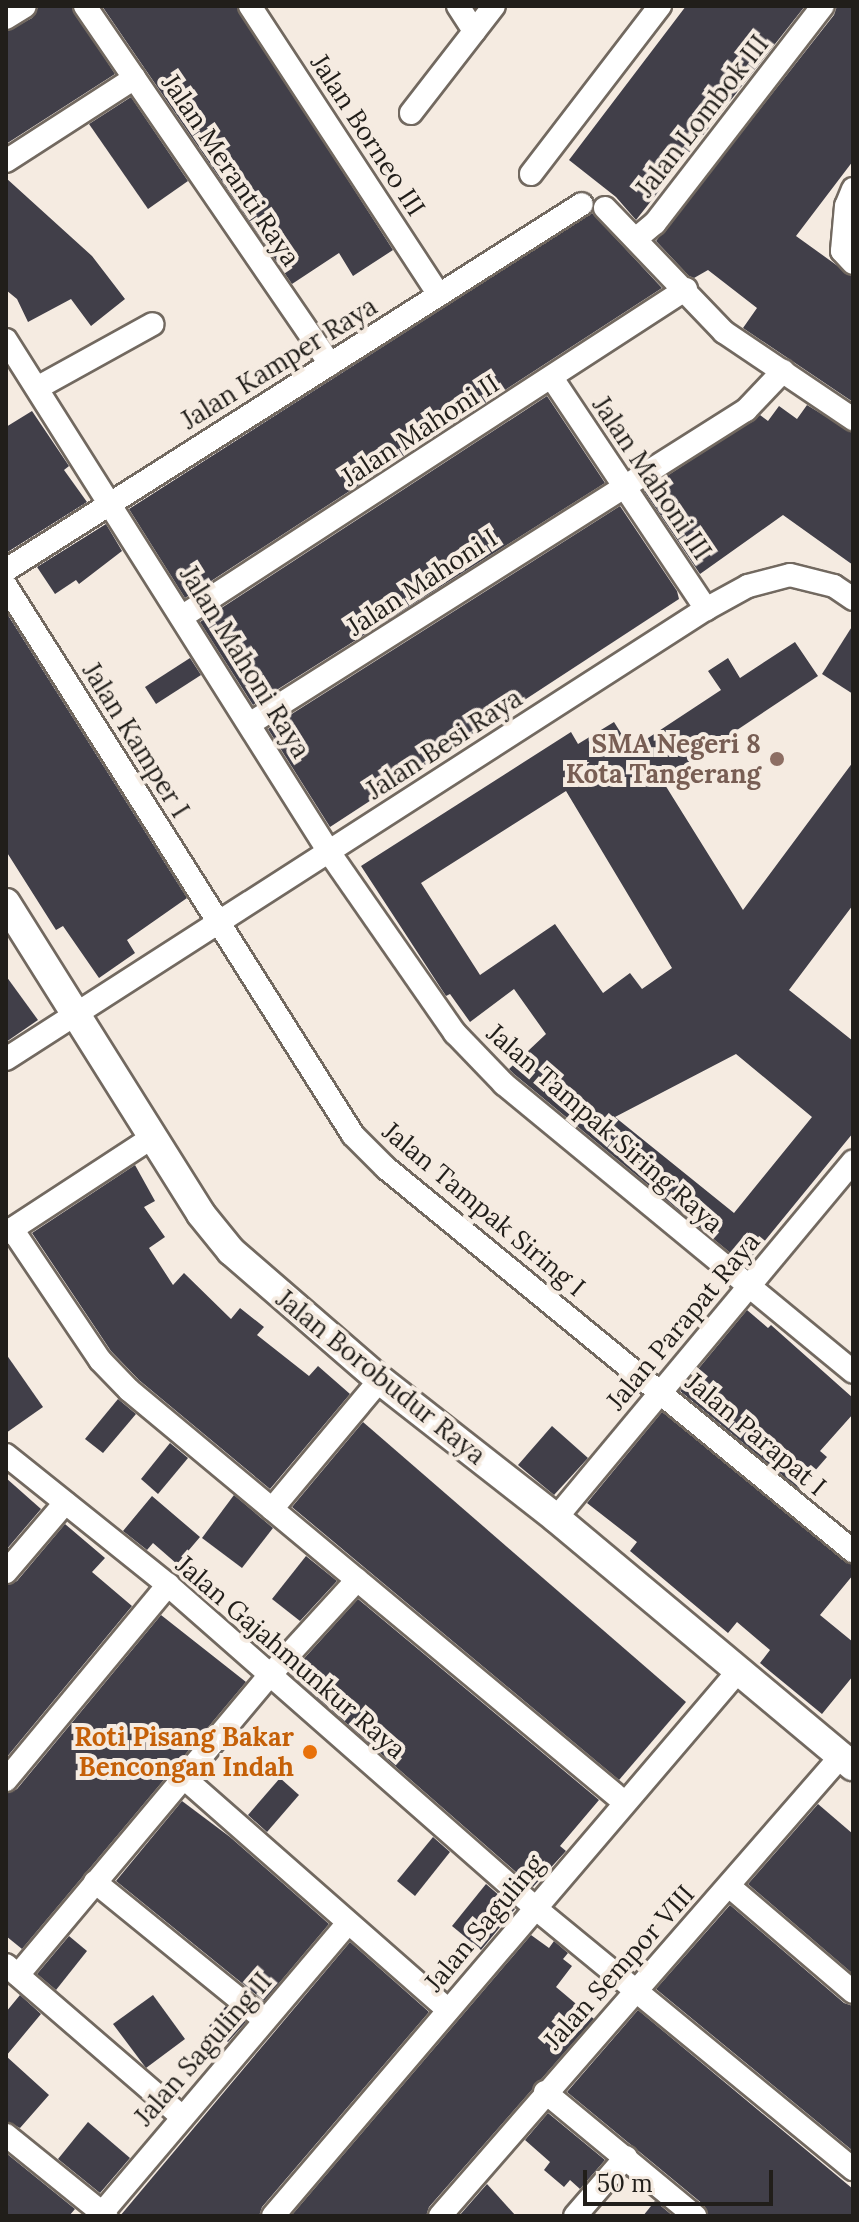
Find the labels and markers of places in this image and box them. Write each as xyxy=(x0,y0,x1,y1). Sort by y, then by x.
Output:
place label: SMA Negeri 8 Kota Tangerang xyxy=(566,728,761,790)
marker: SMA Negeri 8 Kota Tangerang xyxy=(768,750,786,768)
place label: Roti Pisang Bakar Bencongan Indah xyxy=(74,1721,294,1782)
marker: Roti Pisang Bakar Bencongan Indah xyxy=(301,1743,319,1761)

